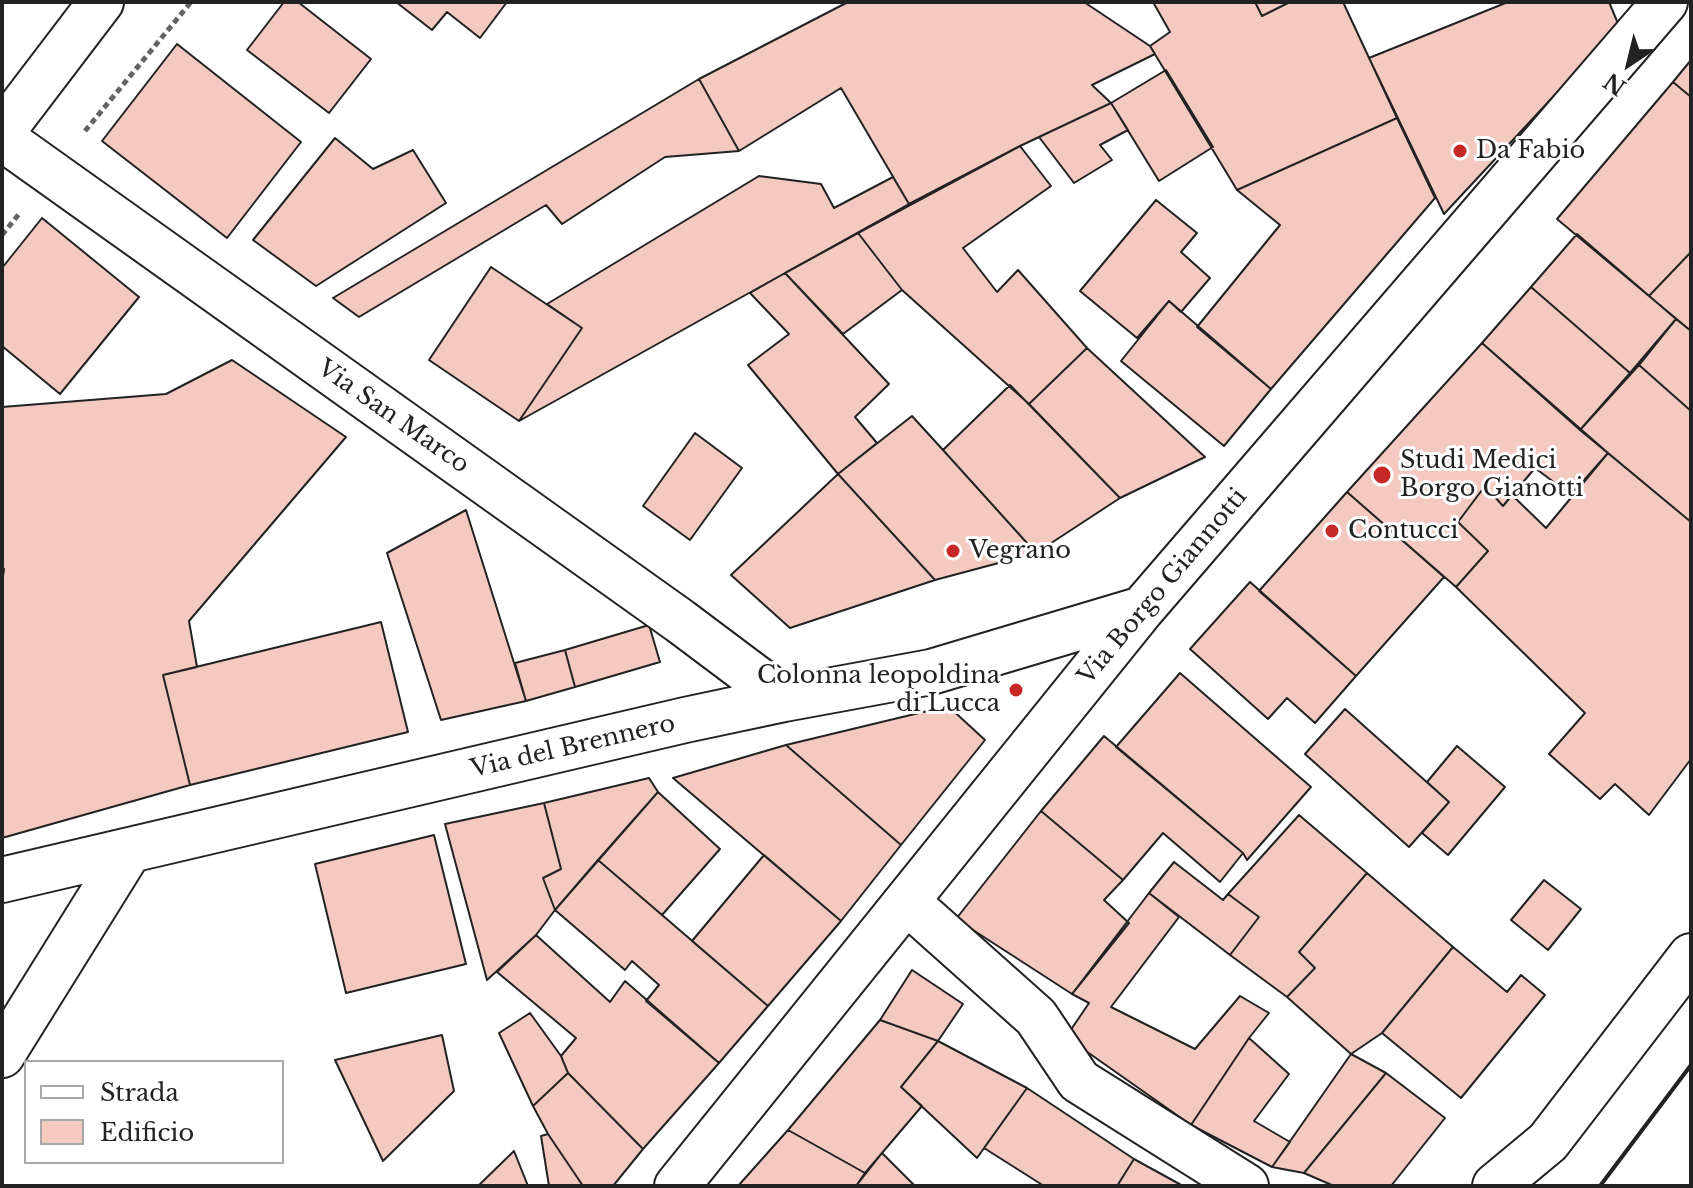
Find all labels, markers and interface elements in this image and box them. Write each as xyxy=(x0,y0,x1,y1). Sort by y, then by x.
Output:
north arrow xyxy=(1589,24,1669,104)
text: N xyxy=(1599,67,1631,101)
place label: Da Fabio xyxy=(1476,137,1585,165)
marker: Da Fabio xyxy=(1451,142,1469,160)
street label: Via San Marco xyxy=(312,354,474,480)
place label: Studi Medici Borgo Gianotti xyxy=(1400,447,1583,503)
marker: Studi Medici Borgo Gianotti xyxy=(1371,464,1393,486)
street label: Via Borgo Giannotti xyxy=(1073,483,1253,691)
place label: Contucci xyxy=(1348,517,1459,545)
marker: Contucci xyxy=(1323,522,1341,540)
place label: Vegrano xyxy=(969,537,1071,565)
marker: Vegrano xyxy=(944,542,962,560)
place label: Colonna leopoldina di Lucca xyxy=(757,662,1000,718)
marker: Colonna leopoldina di Lucca xyxy=(1007,681,1025,699)
street label: Via del Brennero xyxy=(468,710,678,784)
legend xyxy=(24,1060,284,1164)
text: Strada xyxy=(100,1078,179,1107)
text: Edificio xyxy=(100,1118,194,1147)

